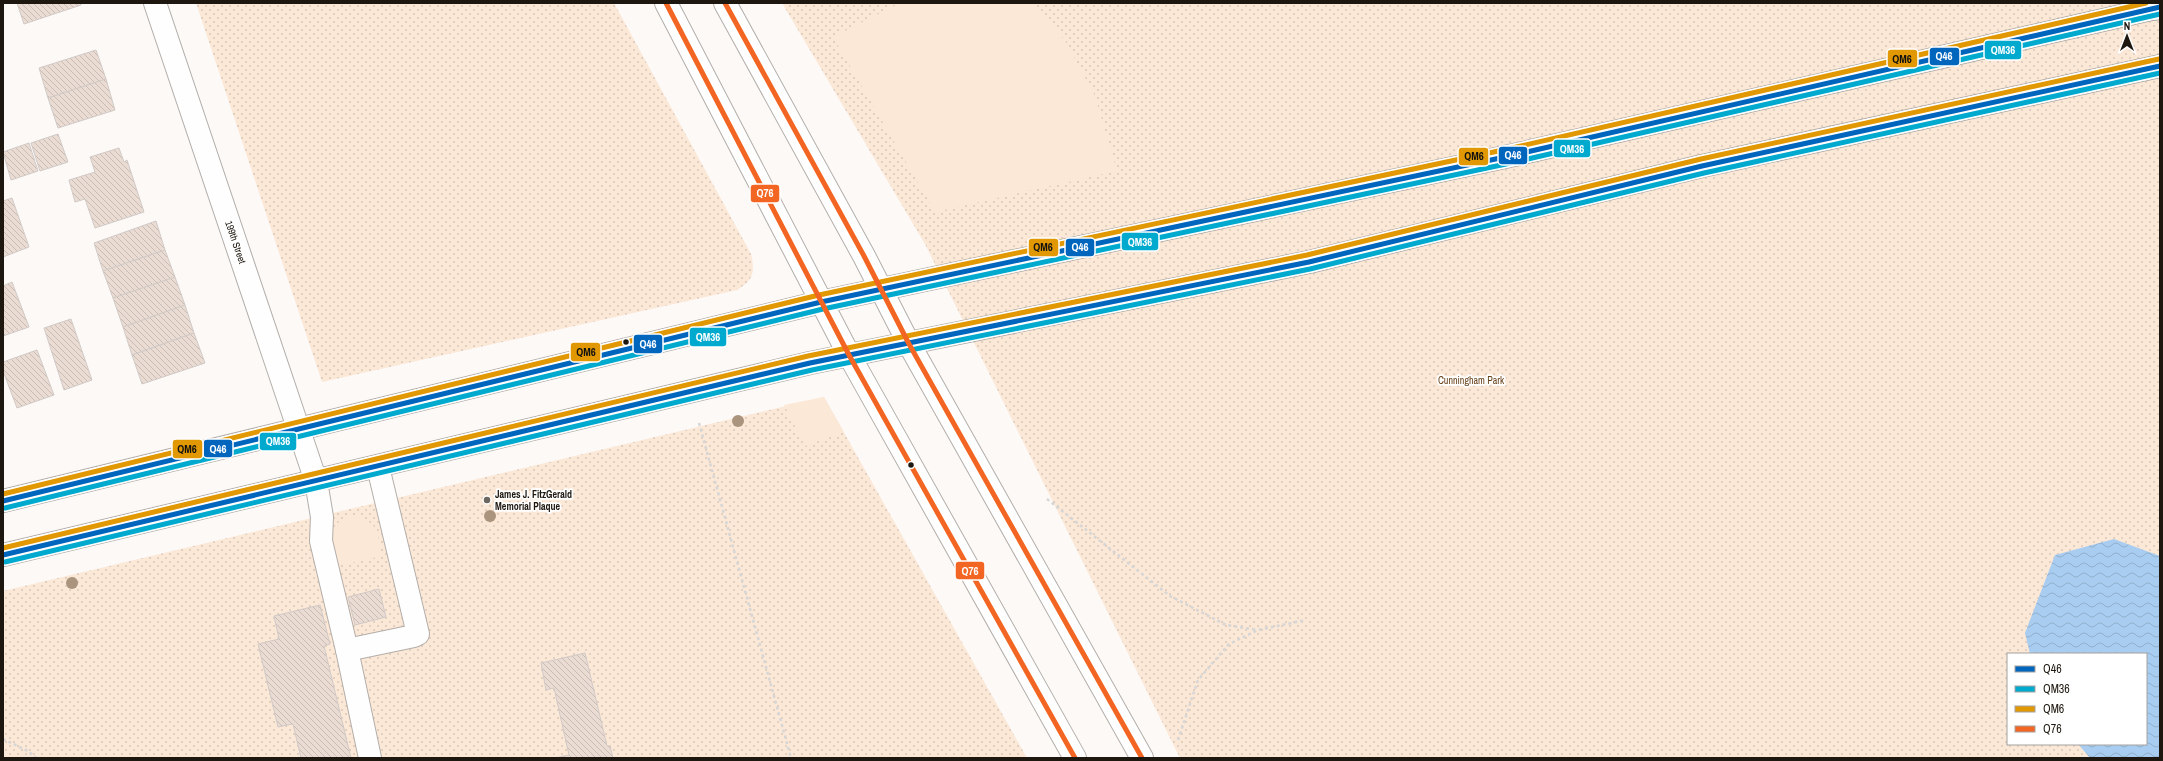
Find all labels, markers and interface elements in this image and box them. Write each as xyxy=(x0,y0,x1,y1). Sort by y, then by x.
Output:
north arrow xyxy=(2107,16,2147,56)
text: N xyxy=(2124,19,2130,33)
line badge: QM36 xyxy=(1984,40,2022,60)
text: QM36 xyxy=(1991,43,2015,57)
line badge: Q46 xyxy=(1929,47,1960,66)
line badge: QM6 xyxy=(1887,49,1918,68)
text: Q46 xyxy=(1935,49,1953,63)
text: QM6 xyxy=(1892,52,1912,66)
line badge: QM36 xyxy=(1553,139,1591,158)
text: QM36 xyxy=(1560,142,1584,156)
line badge: Q46 xyxy=(1498,146,1528,165)
line badge: QM6 xyxy=(1458,147,1489,166)
text: Q46 xyxy=(1504,148,1522,162)
text: QM6 xyxy=(1464,149,1484,163)
line badge: Q76 xyxy=(750,184,780,203)
text: Q76 xyxy=(756,186,774,200)
street label: 199th Street xyxy=(222,219,249,266)
line badge: QM36 xyxy=(1121,232,1159,251)
text: QM36 xyxy=(1128,235,1152,249)
line badge: QM6 xyxy=(1028,238,1059,257)
line badge: Q46 xyxy=(1065,238,1095,257)
text: QM6 xyxy=(1033,240,1053,254)
text: Q46 xyxy=(1071,240,1089,254)
line badge: QM36 xyxy=(689,327,727,347)
text: QM36 xyxy=(696,330,720,344)
line badge: Q46 xyxy=(633,334,663,354)
unlabelled marker xyxy=(621,337,631,347)
text: Q46 xyxy=(639,337,657,351)
line badge: QM6 xyxy=(570,342,601,362)
text: QM6 xyxy=(576,345,596,359)
park label: Cunningham Park xyxy=(1438,374,1505,387)
line badge: QM36 xyxy=(259,432,297,451)
text: QM36 xyxy=(266,434,290,448)
line badge: QM6 xyxy=(172,439,203,459)
line badge: Q46 xyxy=(203,439,233,458)
text: QM6 xyxy=(177,442,197,456)
text: Q46 xyxy=(209,442,227,456)
unlabelled marker xyxy=(906,460,916,470)
place label: James J. FitzGerald Memorial Plaque xyxy=(495,488,572,513)
marker: James J. FitzGerald Memorial Plaque xyxy=(482,495,492,505)
line badge: Q76 xyxy=(955,561,985,580)
text: Q76 xyxy=(961,564,979,578)
legend xyxy=(2007,653,2147,745)
text: Q46 xyxy=(2043,661,2062,677)
text: QM36 xyxy=(2043,681,2070,697)
text: QM6 xyxy=(2043,701,2064,717)
text: Q76 xyxy=(2043,721,2062,737)

